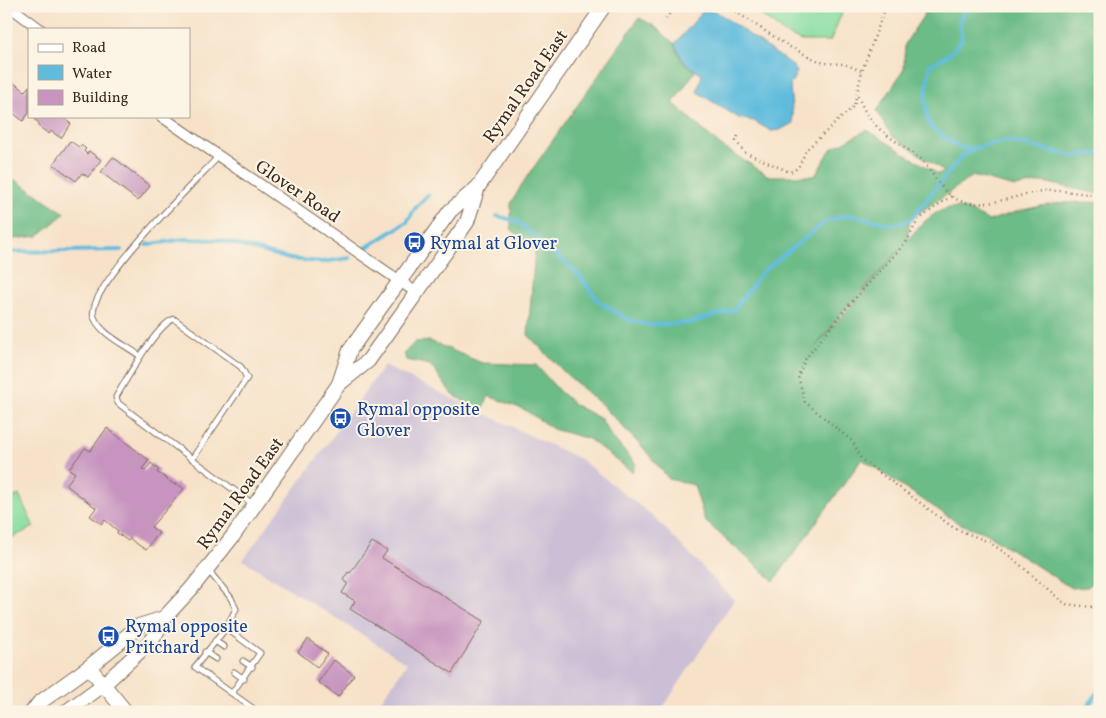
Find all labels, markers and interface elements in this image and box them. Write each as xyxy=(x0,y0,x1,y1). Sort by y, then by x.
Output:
street label: Rymal Road East xyxy=(478,25,575,149)
legend xyxy=(28,28,190,118)
text: Road xyxy=(72,38,106,59)
text: Water xyxy=(72,64,112,85)
text: Building xyxy=(72,88,129,109)
street label: Glover Road xyxy=(250,155,345,230)
bus stop icon: Rymal at Glover xyxy=(402,231,426,255)
place label: Rymal at Glover xyxy=(430,232,558,257)
place label: Rymal opposite Glover xyxy=(357,398,480,444)
bus stop icon: Rymal opposite Glover xyxy=(329,407,353,431)
street label: Rymal Road East xyxy=(192,433,290,555)
place label: Rymal opposite Pritchard xyxy=(125,615,248,661)
bus stop icon: Rymal opposite Pritchard xyxy=(97,624,121,648)

